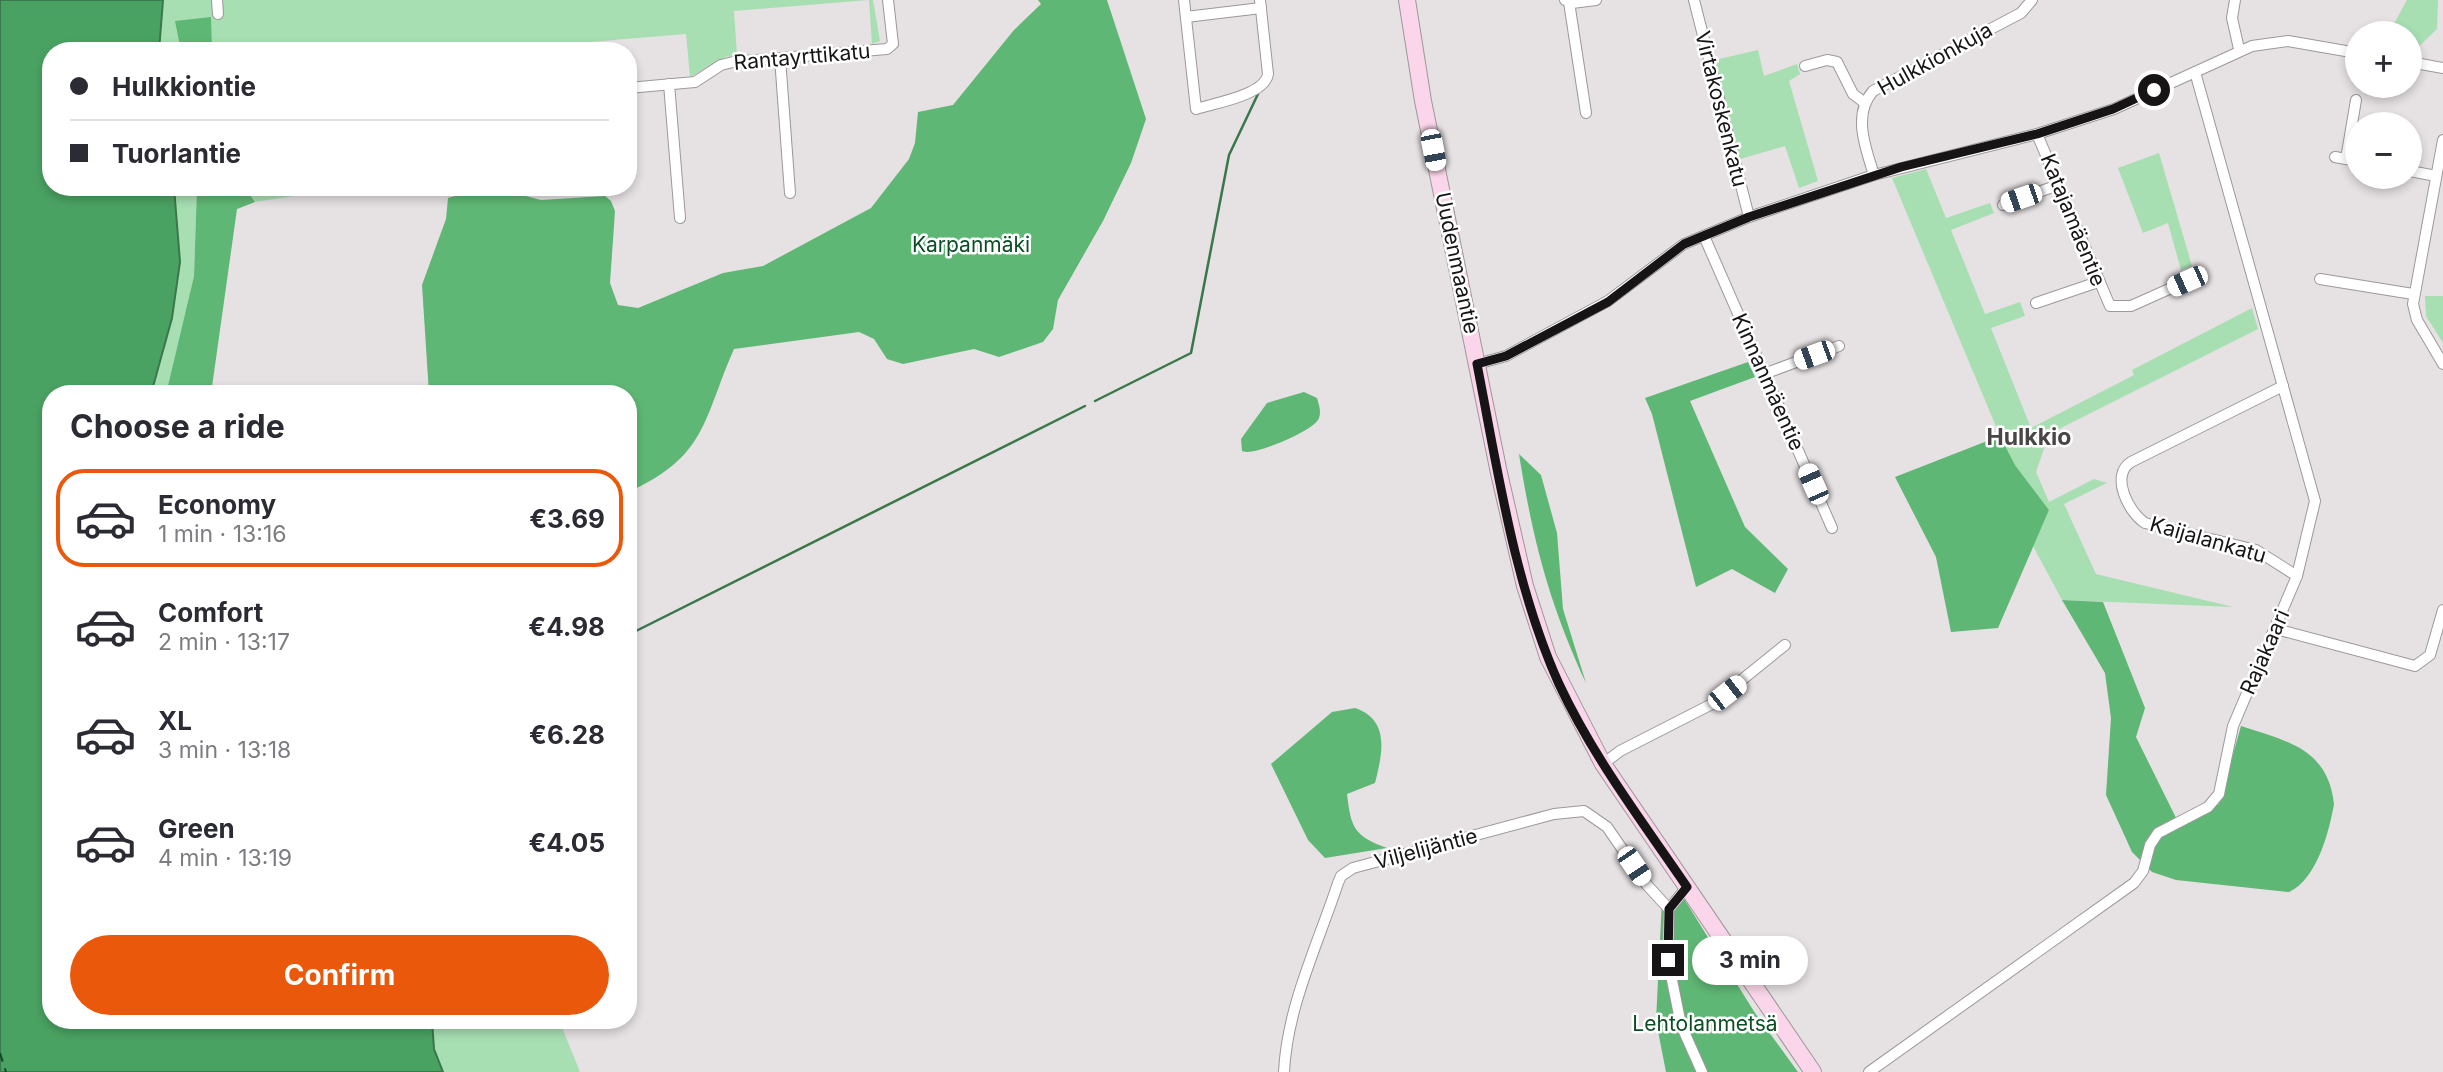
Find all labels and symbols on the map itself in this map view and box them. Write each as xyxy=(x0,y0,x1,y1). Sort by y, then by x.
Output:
street label: Hulkkionkuja xyxy=(1873,17,1996,100)
street label: Virtakoskenkatu xyxy=(1690,28,1753,189)
street label: Rantayrttikatu xyxy=(733,38,871,75)
route start xyxy=(2138,74,2170,106)
car xyxy=(1419,127,1448,173)
street label: Katajamäentie xyxy=(2036,150,2111,290)
car xyxy=(1998,181,2045,215)
street label: Uudenmaantie xyxy=(1430,190,1485,336)
park label: Karpanmäki xyxy=(912,232,1030,257)
car xyxy=(2164,263,2211,299)
street label: Kinnanmäentie xyxy=(1727,309,1810,454)
car xyxy=(1791,338,1838,372)
district label: Hulkkio xyxy=(1987,423,2071,451)
car xyxy=(1795,461,1832,507)
street label: Kaijalankatu xyxy=(2147,511,2269,568)
street label: Rajakaari xyxy=(2235,605,2294,698)
car xyxy=(1704,672,1751,714)
street label: Viljelijäntie xyxy=(1372,823,1480,874)
car xyxy=(1614,843,1655,889)
callout: 3 min xyxy=(1692,936,1808,984)
route end xyxy=(1652,944,1684,976)
park label: Lehtolanmetsä xyxy=(1632,1011,1778,1036)

